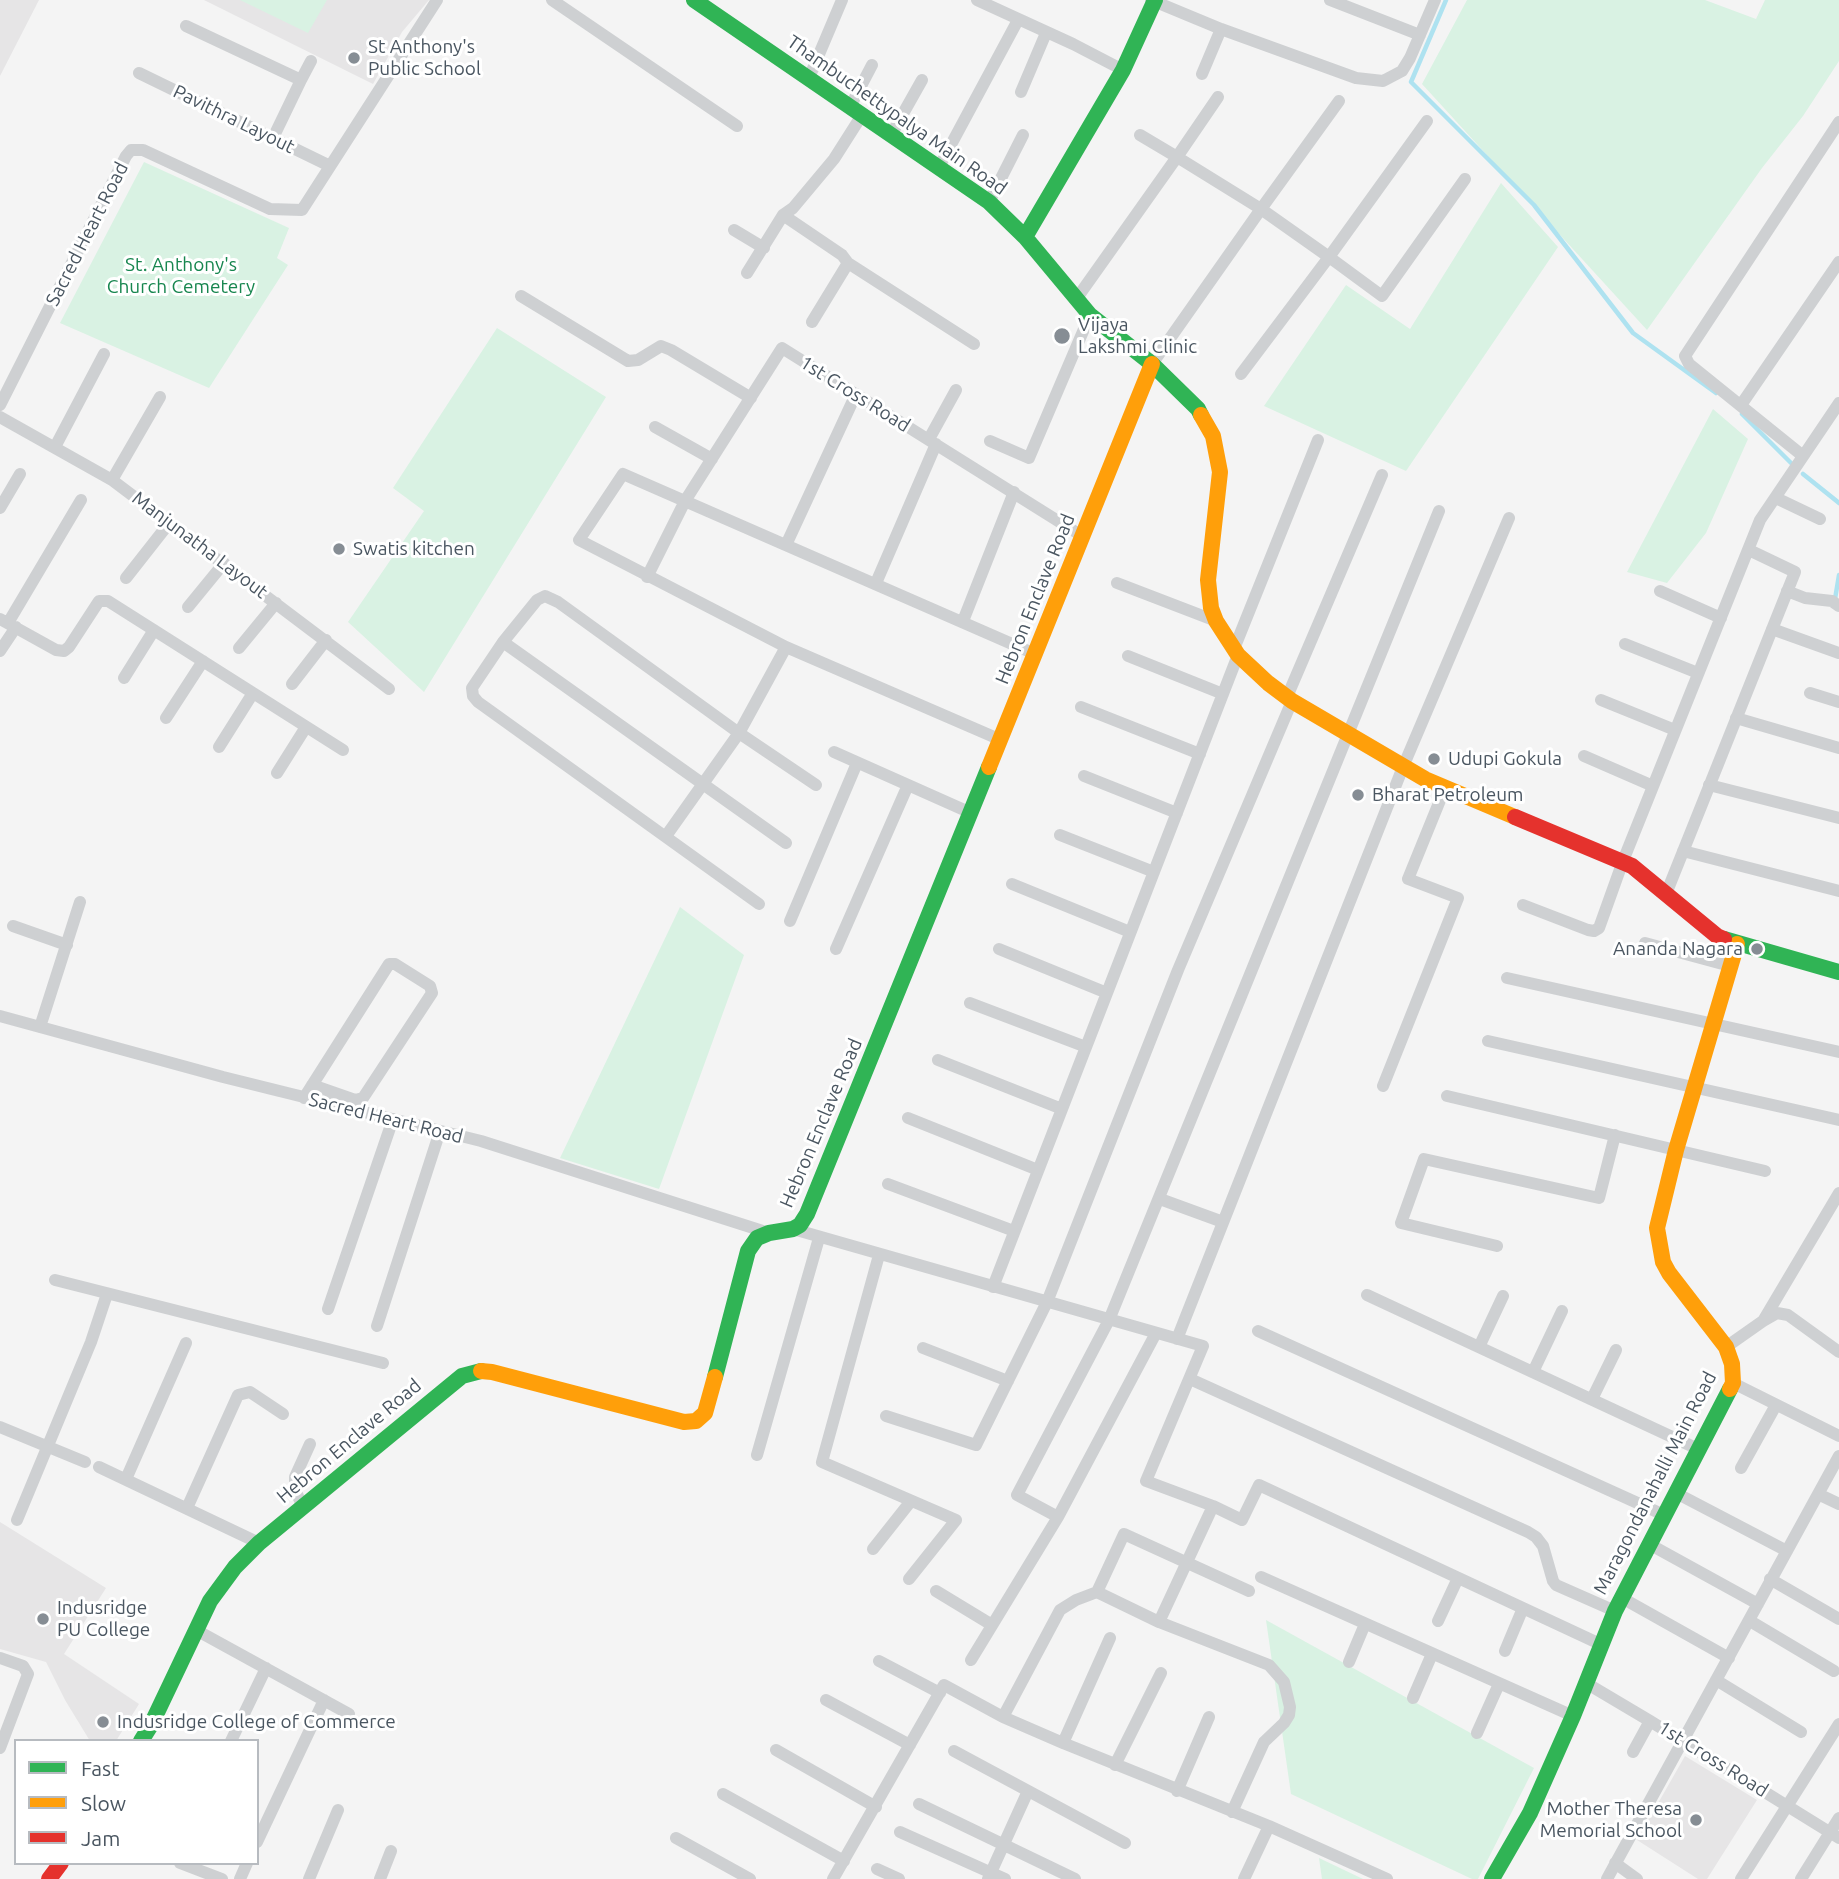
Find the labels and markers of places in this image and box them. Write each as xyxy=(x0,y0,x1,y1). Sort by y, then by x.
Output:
place label: St Anthony's Public School xyxy=(368,36,481,80)
marker: St Anthony's Public School xyxy=(346,50,362,66)
place label: Vijaya Lakshmi Clinic xyxy=(1078,314,1197,358)
marker: Vijaya Lakshmi Clinic xyxy=(1052,326,1072,346)
place label: Swatis kitchen xyxy=(353,538,475,560)
marker: Swatis kitchen xyxy=(331,541,347,557)
place label: Udupi Gokula xyxy=(1448,748,1562,770)
marker: Udupi Gokula xyxy=(1426,751,1442,767)
place label: Bharat Petroleum xyxy=(1372,784,1523,806)
marker: Bharat Petroleum xyxy=(1350,787,1366,803)
place label: Ananda Nagara xyxy=(1613,938,1743,960)
marker: Ananda Nagara xyxy=(1749,941,1765,957)
place label: Indusridge PU College xyxy=(57,1597,150,1641)
marker: Indusridge PU College xyxy=(35,1611,51,1627)
place label: Indusridge College of Commerce xyxy=(117,1711,396,1733)
marker: Indusridge College of Commerce xyxy=(95,1714,111,1730)
place label: Mother Theresa Memorial School xyxy=(1540,1798,1682,1842)
marker: Mother Theresa Memorial School xyxy=(1688,1812,1704,1828)

